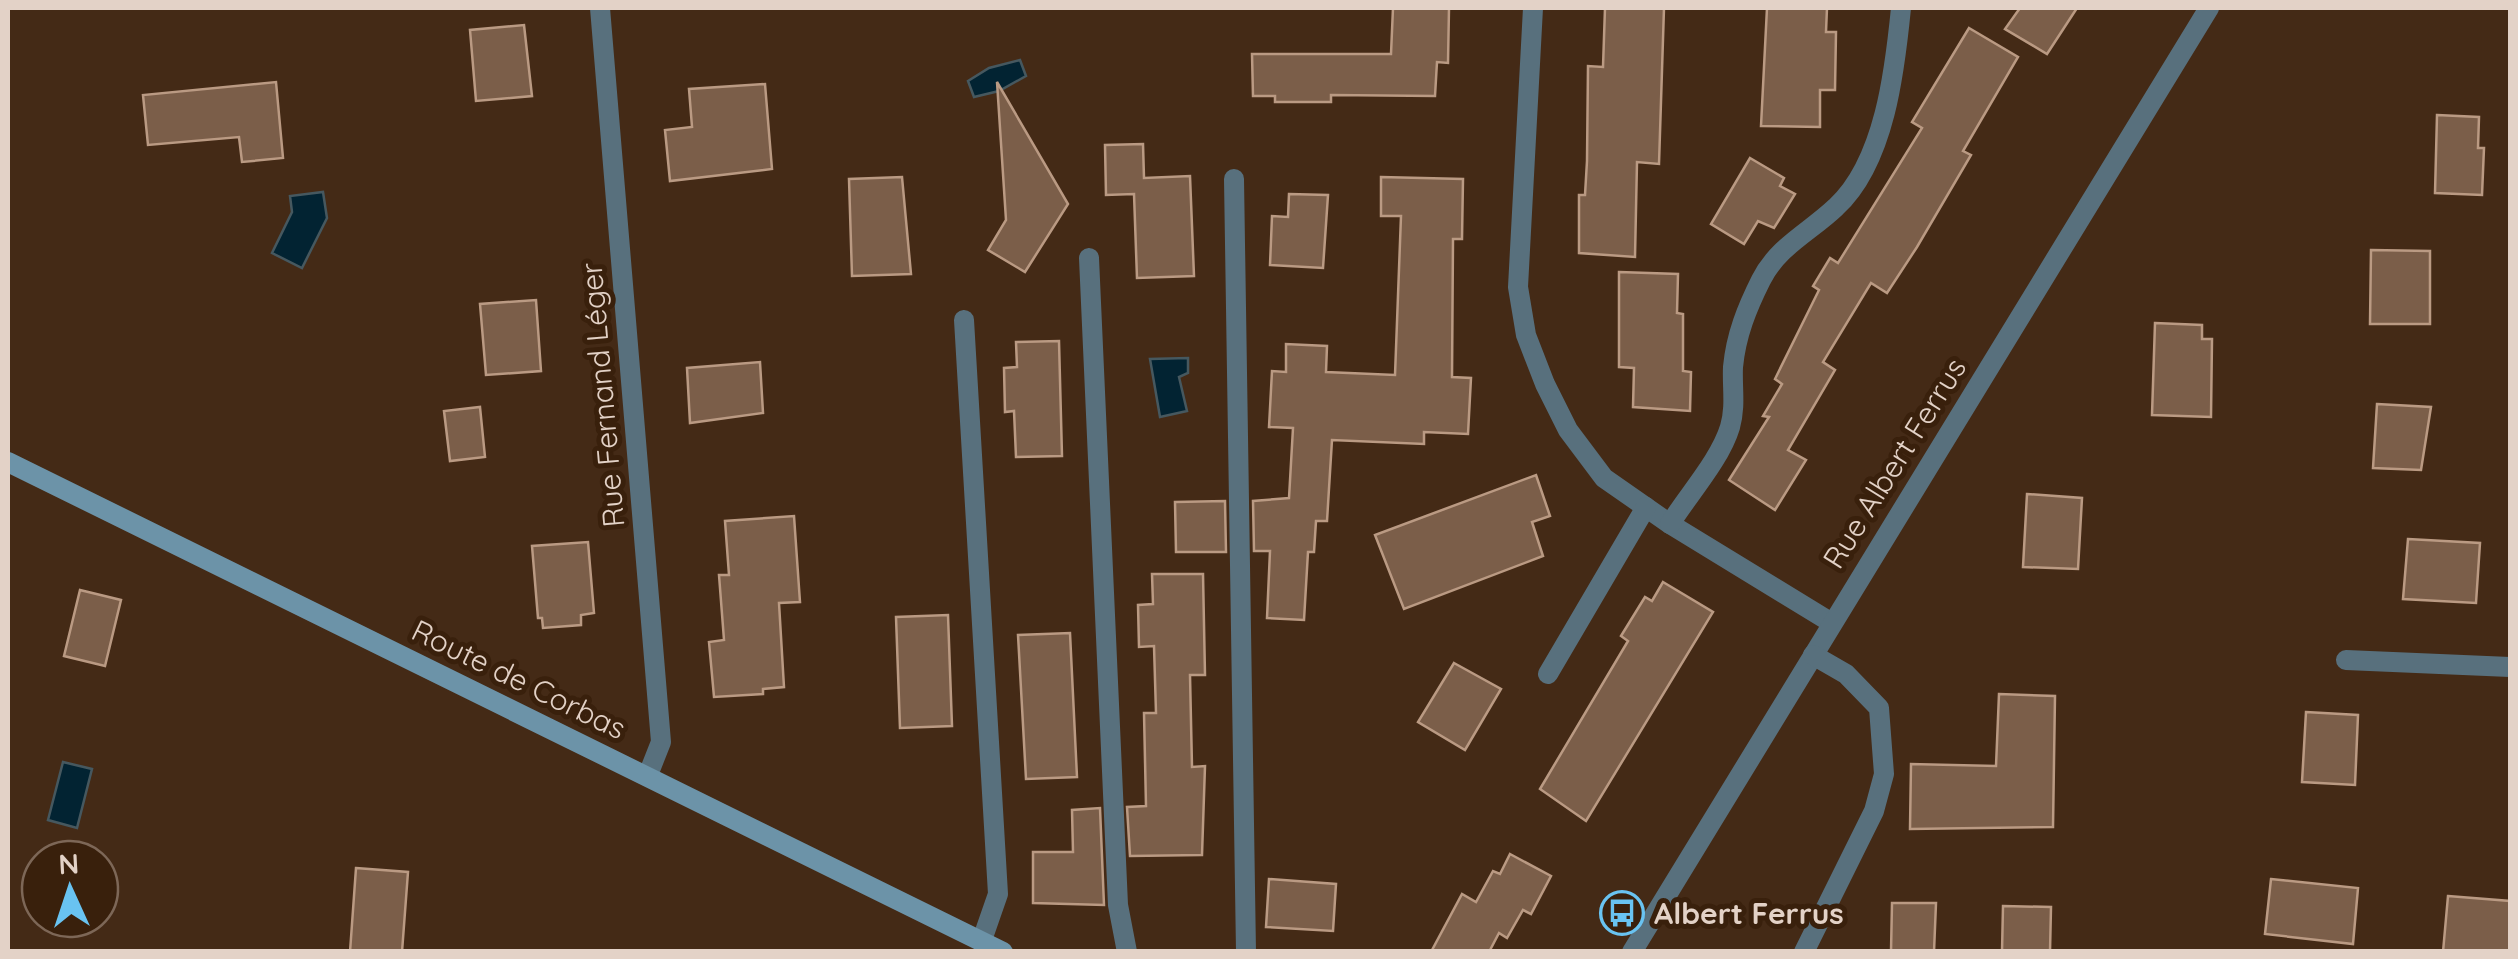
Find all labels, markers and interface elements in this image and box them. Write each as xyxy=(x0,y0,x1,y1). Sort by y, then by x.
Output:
street label: Rue Fernand Léger xyxy=(571,261,633,529)
street label: Rue Albert Ferrus xyxy=(1814,351,1974,575)
street label: Route de Corbas xyxy=(406,611,632,747)
north arrow xyxy=(20,839,120,939)
text: N xyxy=(57,846,80,882)
bus stop icon: Albert Ferrus xyxy=(1599,890,1645,936)
place label: Albert Ferrus xyxy=(1654,894,1844,932)

